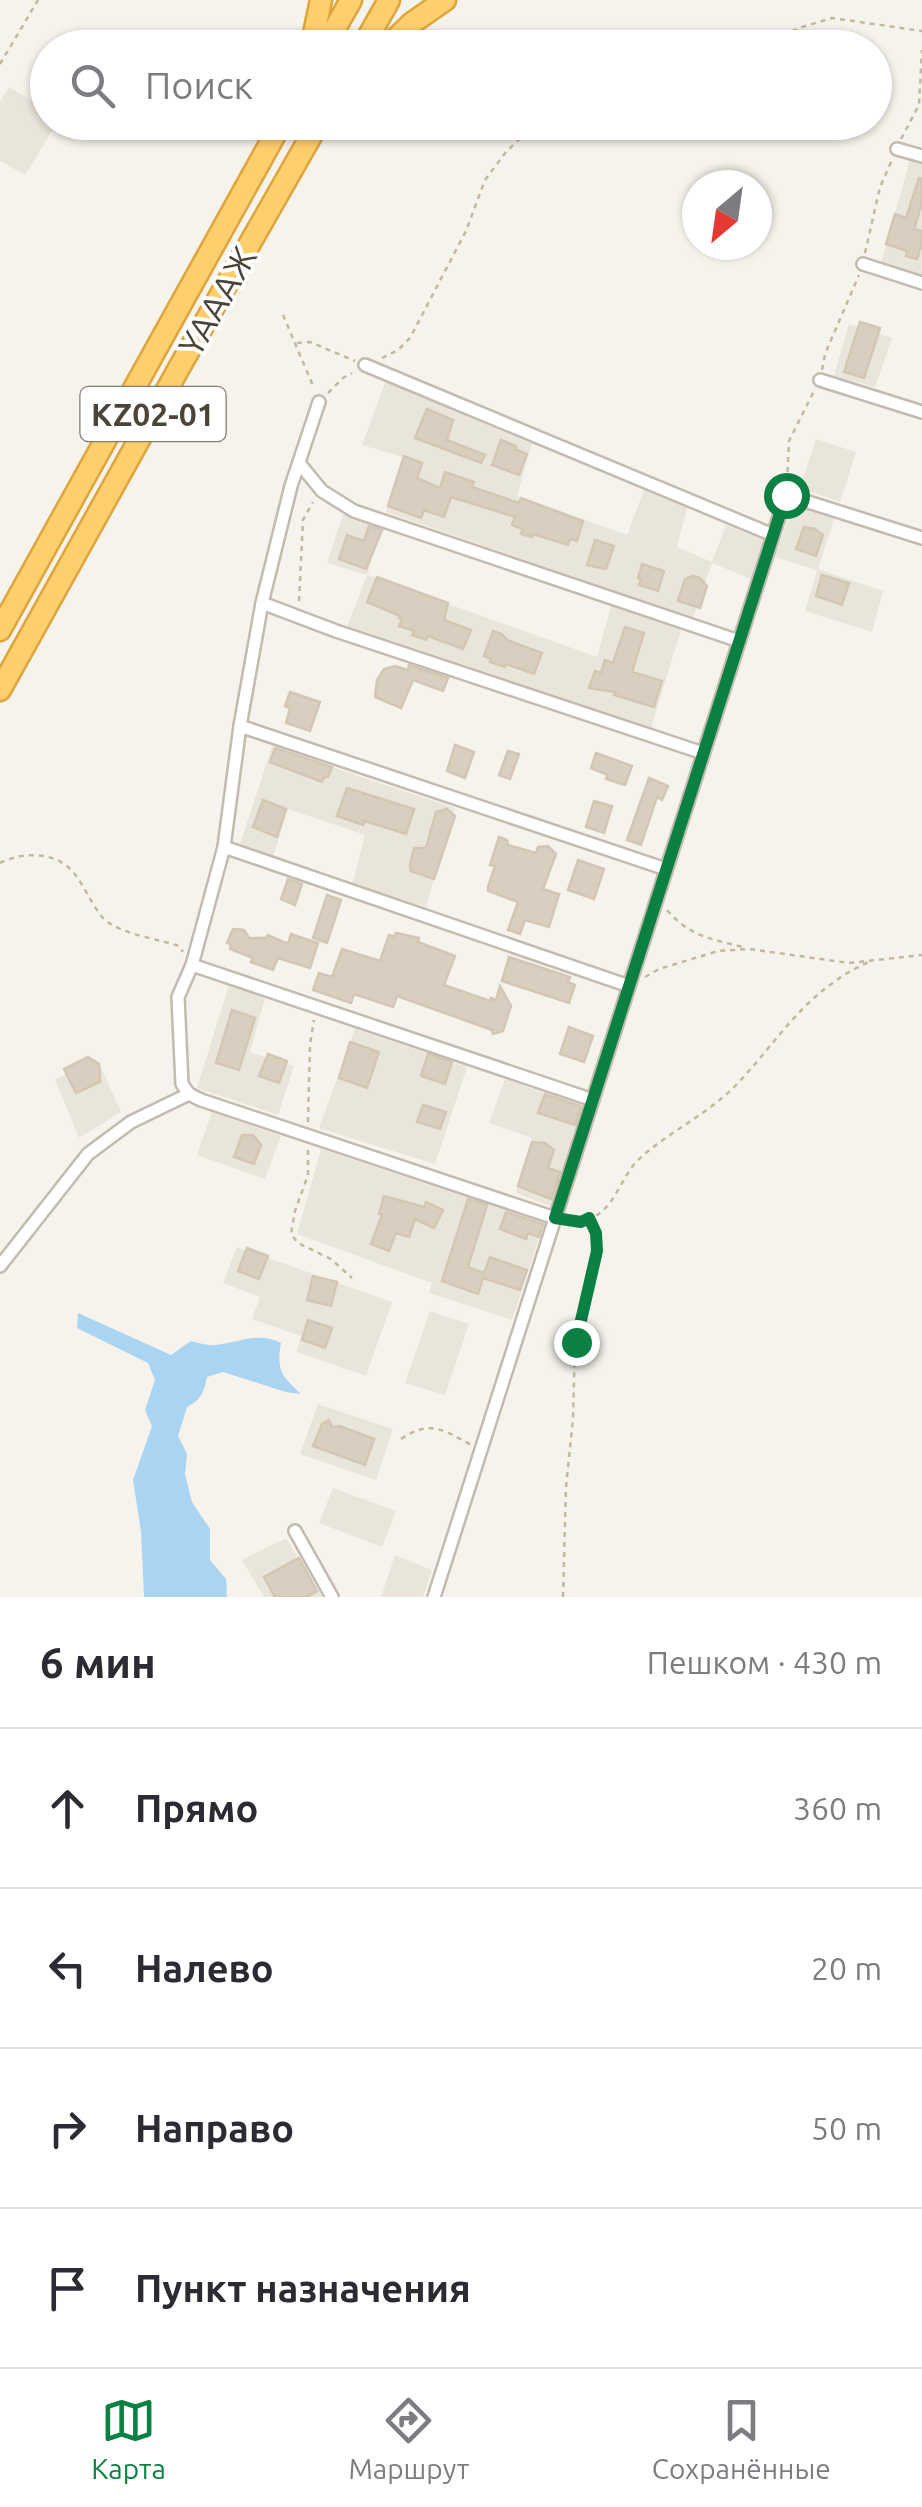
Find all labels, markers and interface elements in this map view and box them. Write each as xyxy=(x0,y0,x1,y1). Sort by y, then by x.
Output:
search box xyxy=(30,30,892,140)
icon: search xyxy=(65,58,120,113)
text: Поиск xyxy=(145,64,253,106)
north arrow xyxy=(682,170,772,260)
street label: ҮАААЖ xyxy=(170,239,264,363)
road number: KZ02-01 xyxy=(80,387,226,441)
route start xyxy=(764,473,810,519)
route end xyxy=(554,1320,600,1366)
text: 6 мин xyxy=(40,1639,156,1686)
text: Пешком · 430 m xyxy=(647,1644,882,1680)
icon: ahead xyxy=(40,1781,95,1836)
text: Прямо xyxy=(135,1787,258,1829)
text: 360 m xyxy=(793,1790,882,1826)
icon: left xyxy=(40,1941,95,1996)
text: Налево xyxy=(135,1947,274,1989)
text: 20 m xyxy=(811,1950,882,1986)
icon: right xyxy=(40,2101,95,2156)
text: Направо xyxy=(135,2107,294,2149)
text: 50 m xyxy=(811,2110,882,2146)
icon: arrive xyxy=(40,2261,95,2316)
text: Пункт назначения xyxy=(135,2267,471,2309)
tab: Карта xyxy=(91,2393,166,2484)
tab: Маршрут xyxy=(348,2393,469,2484)
tab: Сохранённые xyxy=(652,2393,831,2484)

